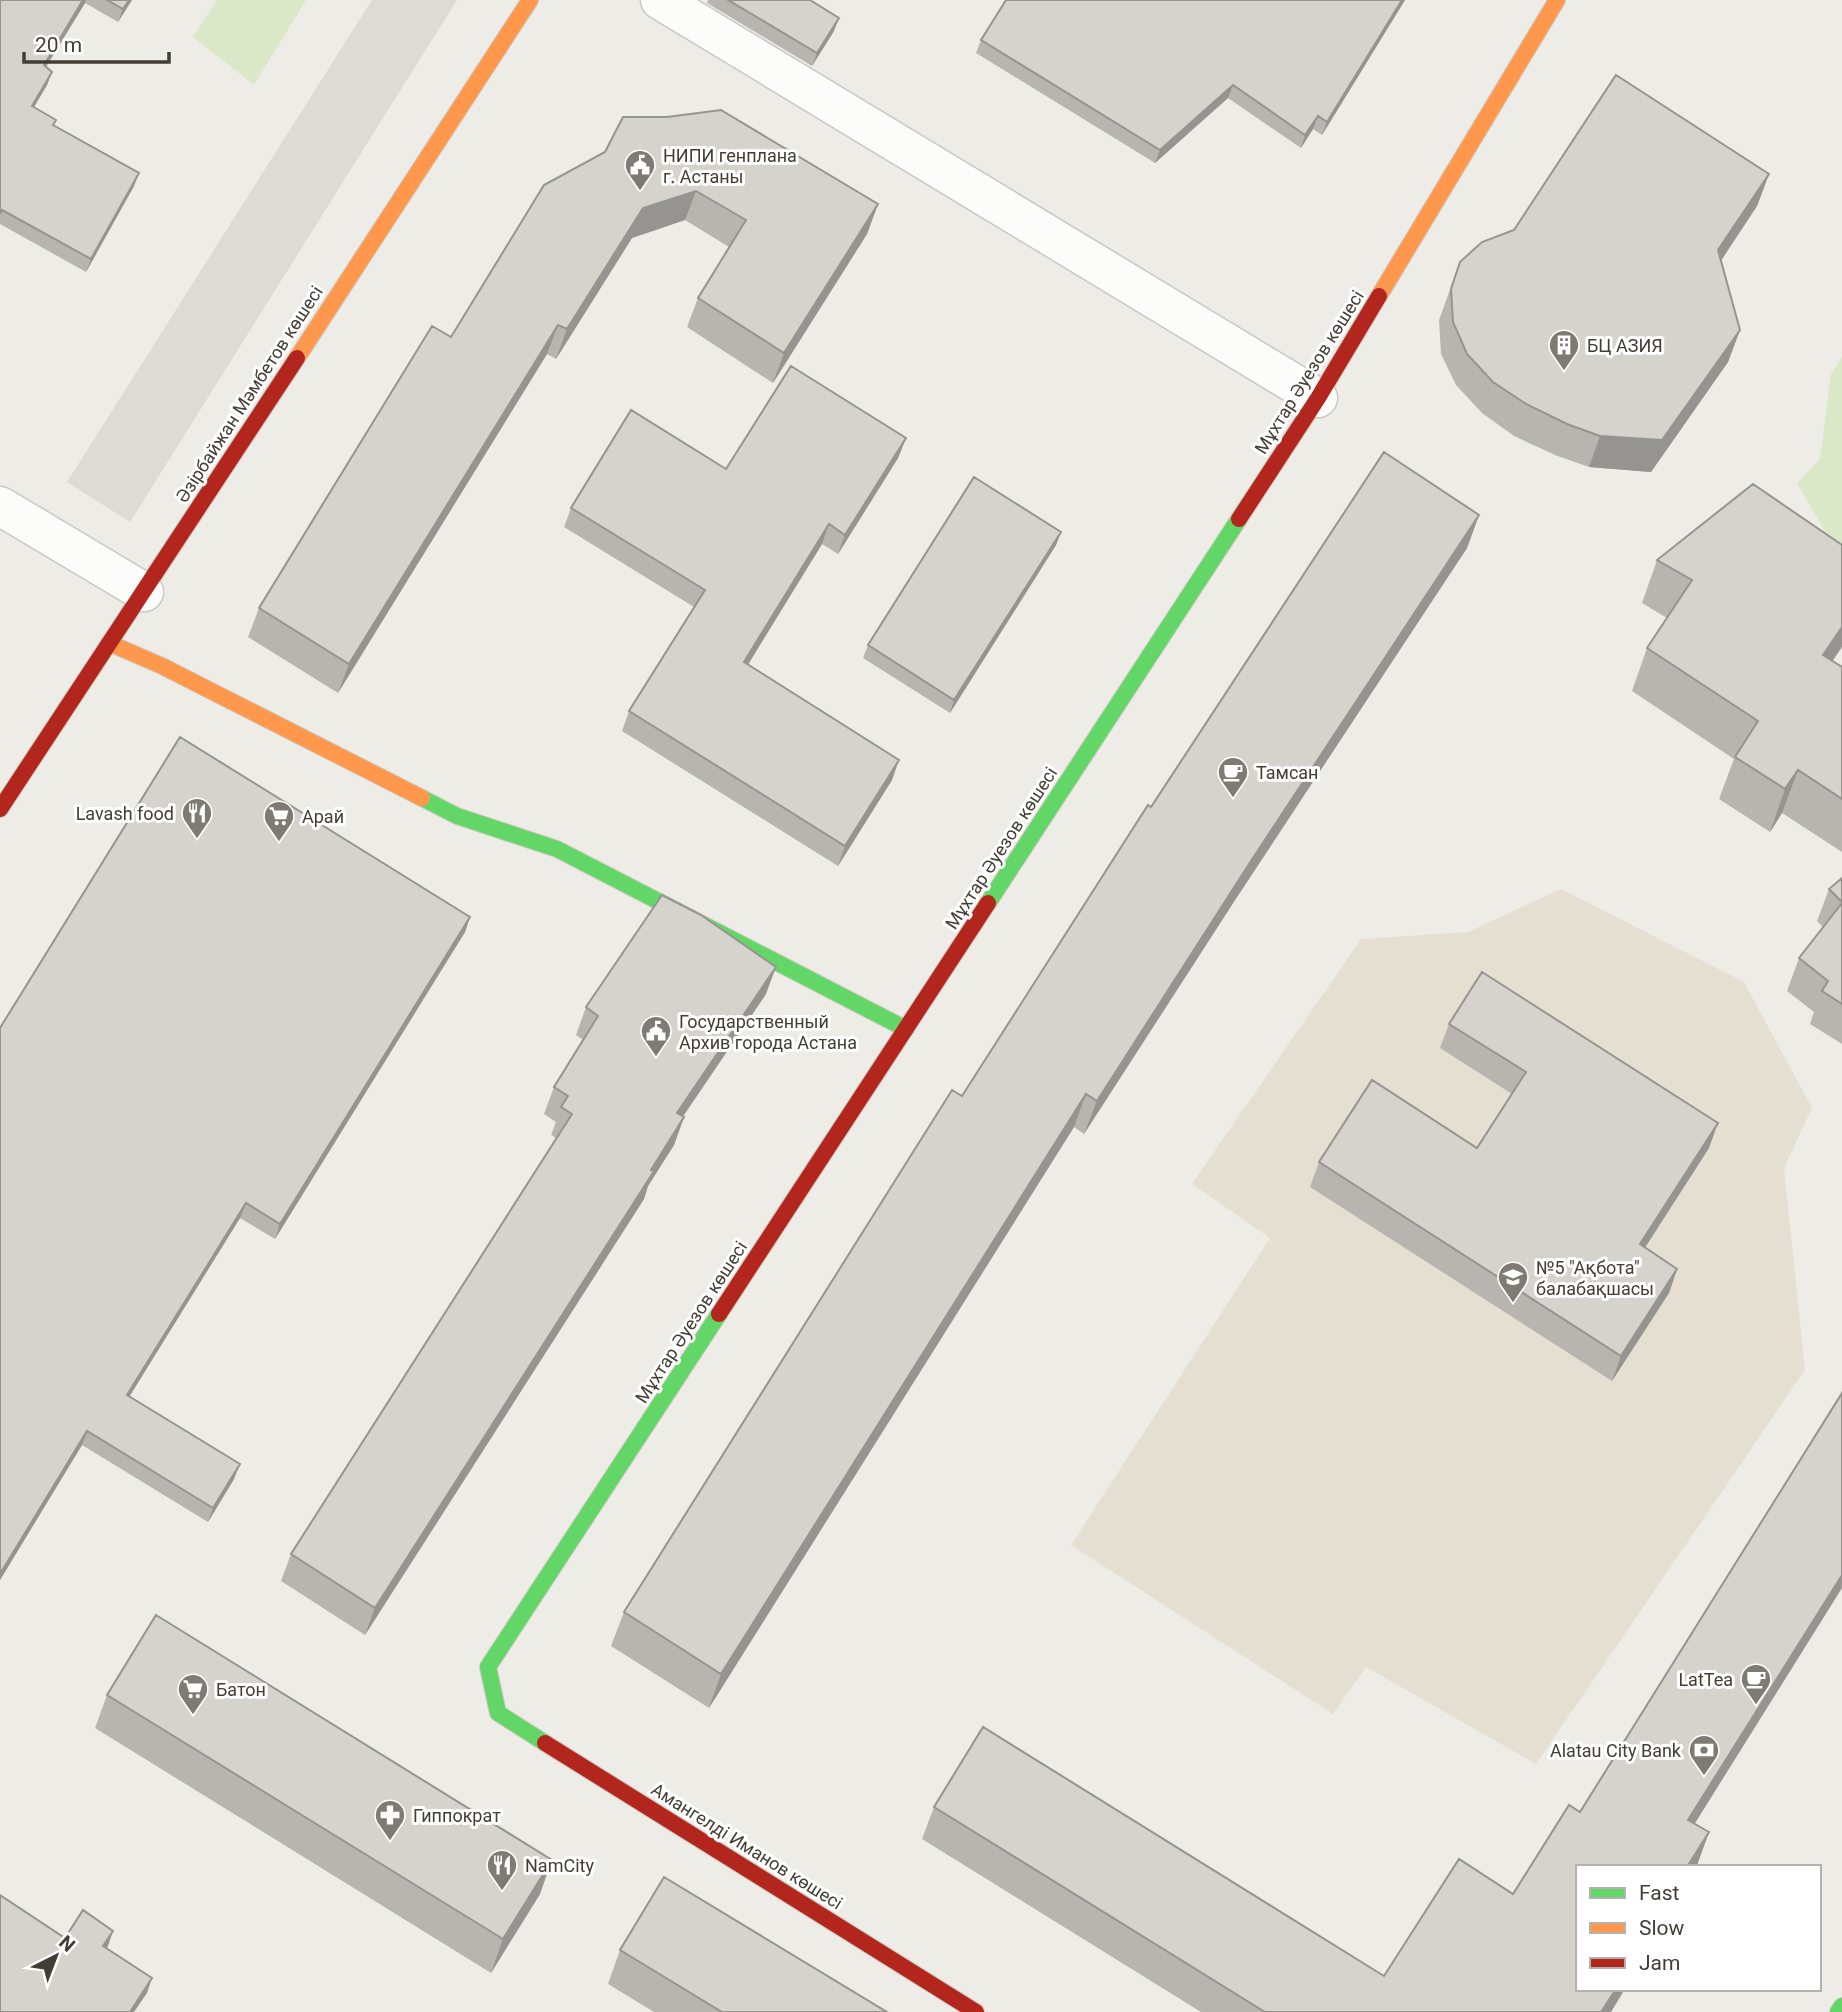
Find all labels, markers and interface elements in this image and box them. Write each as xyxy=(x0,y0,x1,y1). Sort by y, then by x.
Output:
scale bar xyxy=(24,21,170,65)
text: 20 m xyxy=(35,33,82,57)
place label: НИПИ генплана г. Астаны xyxy=(663,145,797,187)
public building icon: НИПИ генплана г. Астаны xyxy=(623,148,657,192)
street label: Әзірбайжан Мәмбетов көшесі xyxy=(171,282,327,506)
street label: Мұхтар Әуезов көшесі xyxy=(1250,286,1368,458)
building icon: БЦ АЗИЯ xyxy=(1547,328,1581,372)
place label: БЦ АЗИЯ xyxy=(1587,335,1663,356)
cafe icon: Тамсан xyxy=(1216,755,1250,799)
place label: Тамсан xyxy=(1256,762,1318,783)
street label: Мұхтар Әуезов көшесі xyxy=(941,763,1061,933)
restaurant icon: Lavash food xyxy=(180,796,214,840)
supermarket icon: Арай xyxy=(262,799,296,843)
place label: Lavash food xyxy=(76,803,174,824)
place label: Арай xyxy=(302,806,344,827)
place label: Государственный Архив города Астана xyxy=(679,1011,857,1053)
public building icon: Государственный Архив города Астана xyxy=(639,1014,673,1058)
street label: Мұхтар Әуезов көшесі xyxy=(631,1237,751,1407)
place label: №5 "Ақбота" балабақшасы xyxy=(1536,1257,1654,1299)
school or university icon: №5 "Ақбота" балабақшасы xyxy=(1496,1260,1530,1304)
cafe icon: LatTea xyxy=(1739,1662,1773,1706)
place label: LatTea xyxy=(1678,1669,1733,1690)
supermarket icon: Батон xyxy=(176,1672,210,1716)
place label: Батон xyxy=(216,1679,266,1700)
bank icon: Alatau City Bank xyxy=(1687,1733,1721,1777)
place label: Alatau City Bank xyxy=(1550,1740,1682,1761)
street label: Амангелді Иманов көшесі xyxy=(648,1778,846,1914)
pharmacy icon: Гиппократ xyxy=(373,1798,407,1842)
place label: Гиппократ xyxy=(413,1805,501,1826)
restaurant icon: NamCity xyxy=(485,1848,519,1892)
place label: NamCity xyxy=(525,1855,594,1876)
legend xyxy=(1576,1865,1821,1991)
text: Fast xyxy=(1639,1881,1680,1905)
text: Slow xyxy=(1639,1916,1685,1940)
north arrow xyxy=(21,1921,91,1991)
text: N xyxy=(54,1931,80,1957)
text: Jam xyxy=(1639,1951,1680,1975)

